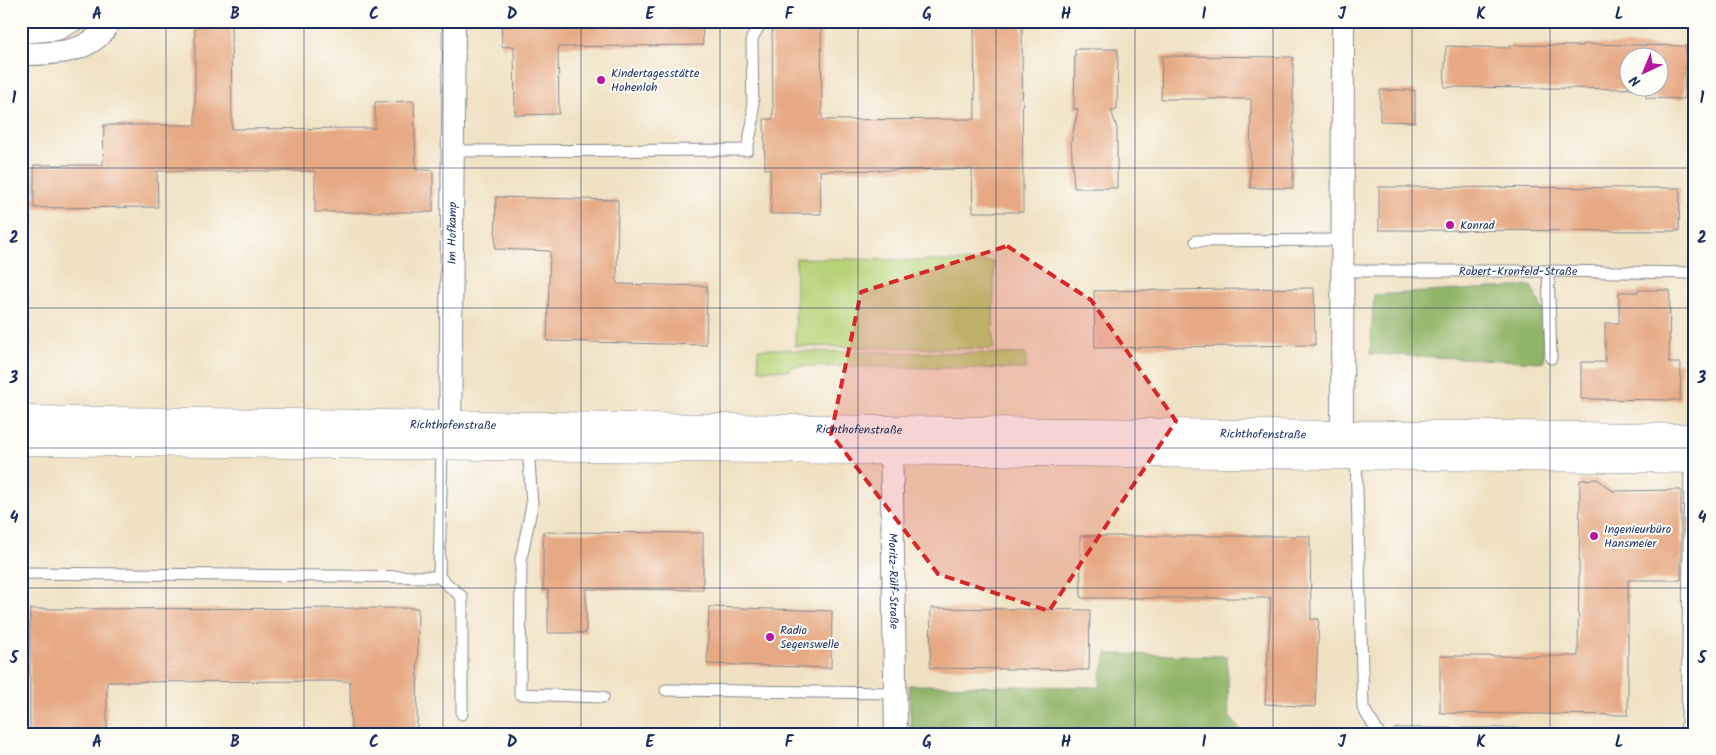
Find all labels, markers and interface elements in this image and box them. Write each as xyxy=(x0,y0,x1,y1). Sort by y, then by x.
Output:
text: A xyxy=(92,2,102,27)
text: B xyxy=(230,2,240,27)
text: C xyxy=(369,2,379,27)
text: D xyxy=(507,2,518,27)
text: E xyxy=(646,2,656,27)
text: F xyxy=(785,2,795,27)
text: G xyxy=(922,2,932,27)
text: H xyxy=(1061,2,1071,27)
text: I xyxy=(1202,2,1207,27)
text: J xyxy=(1338,2,1347,27)
text: K xyxy=(1476,2,1486,27)
text: L xyxy=(1615,2,1623,27)
north arrow xyxy=(1618,48,1668,98)
place label: Kindertagesstätte Hohenloh xyxy=(611,64,700,97)
text: N xyxy=(1625,70,1646,92)
marker: Kindertagesstätte Hohenloh xyxy=(595,74,607,86)
text: 1 xyxy=(12,86,17,111)
text: 1 xyxy=(1700,86,1705,111)
street label: Im Hofkamp xyxy=(443,201,462,264)
place label: Konrad xyxy=(1460,216,1496,235)
marker: Konrad xyxy=(1444,219,1456,231)
text: 2 xyxy=(9,226,19,251)
text: 2 xyxy=(1697,226,1707,251)
street label: Robert-Kronfeld-Straße xyxy=(1459,262,1578,281)
text: 3 xyxy=(9,366,19,391)
text: 3 xyxy=(1697,366,1707,391)
street label: Richthofenstraße xyxy=(410,415,497,435)
street label: Richthofenstraße xyxy=(816,420,903,440)
street label: Richthofenstraße xyxy=(1220,425,1307,445)
text: 4 xyxy=(10,506,19,531)
text: 4 xyxy=(1698,506,1707,531)
place label: Ingenieurbüro Hansmeier xyxy=(1604,520,1671,553)
marker: Ingenieurbüro Hansmeier xyxy=(1588,530,1600,542)
street label: Moritz-Rülf-Straße xyxy=(883,533,903,630)
place label: Radio Segenswelle xyxy=(780,621,840,654)
marker: Radio Segenswelle xyxy=(764,631,776,643)
text: 5 xyxy=(9,646,20,671)
text: 5 xyxy=(1697,646,1708,671)
text: A xyxy=(92,730,102,755)
text: B xyxy=(230,730,240,755)
text: C xyxy=(369,730,379,755)
text: D xyxy=(507,730,518,755)
text: E xyxy=(646,730,656,755)
text: F xyxy=(785,730,795,755)
text: G xyxy=(922,730,932,755)
text: H xyxy=(1061,730,1071,755)
text: I xyxy=(1202,730,1207,755)
text: J xyxy=(1338,730,1347,755)
text: K xyxy=(1476,730,1486,755)
text: L xyxy=(1615,730,1623,755)

